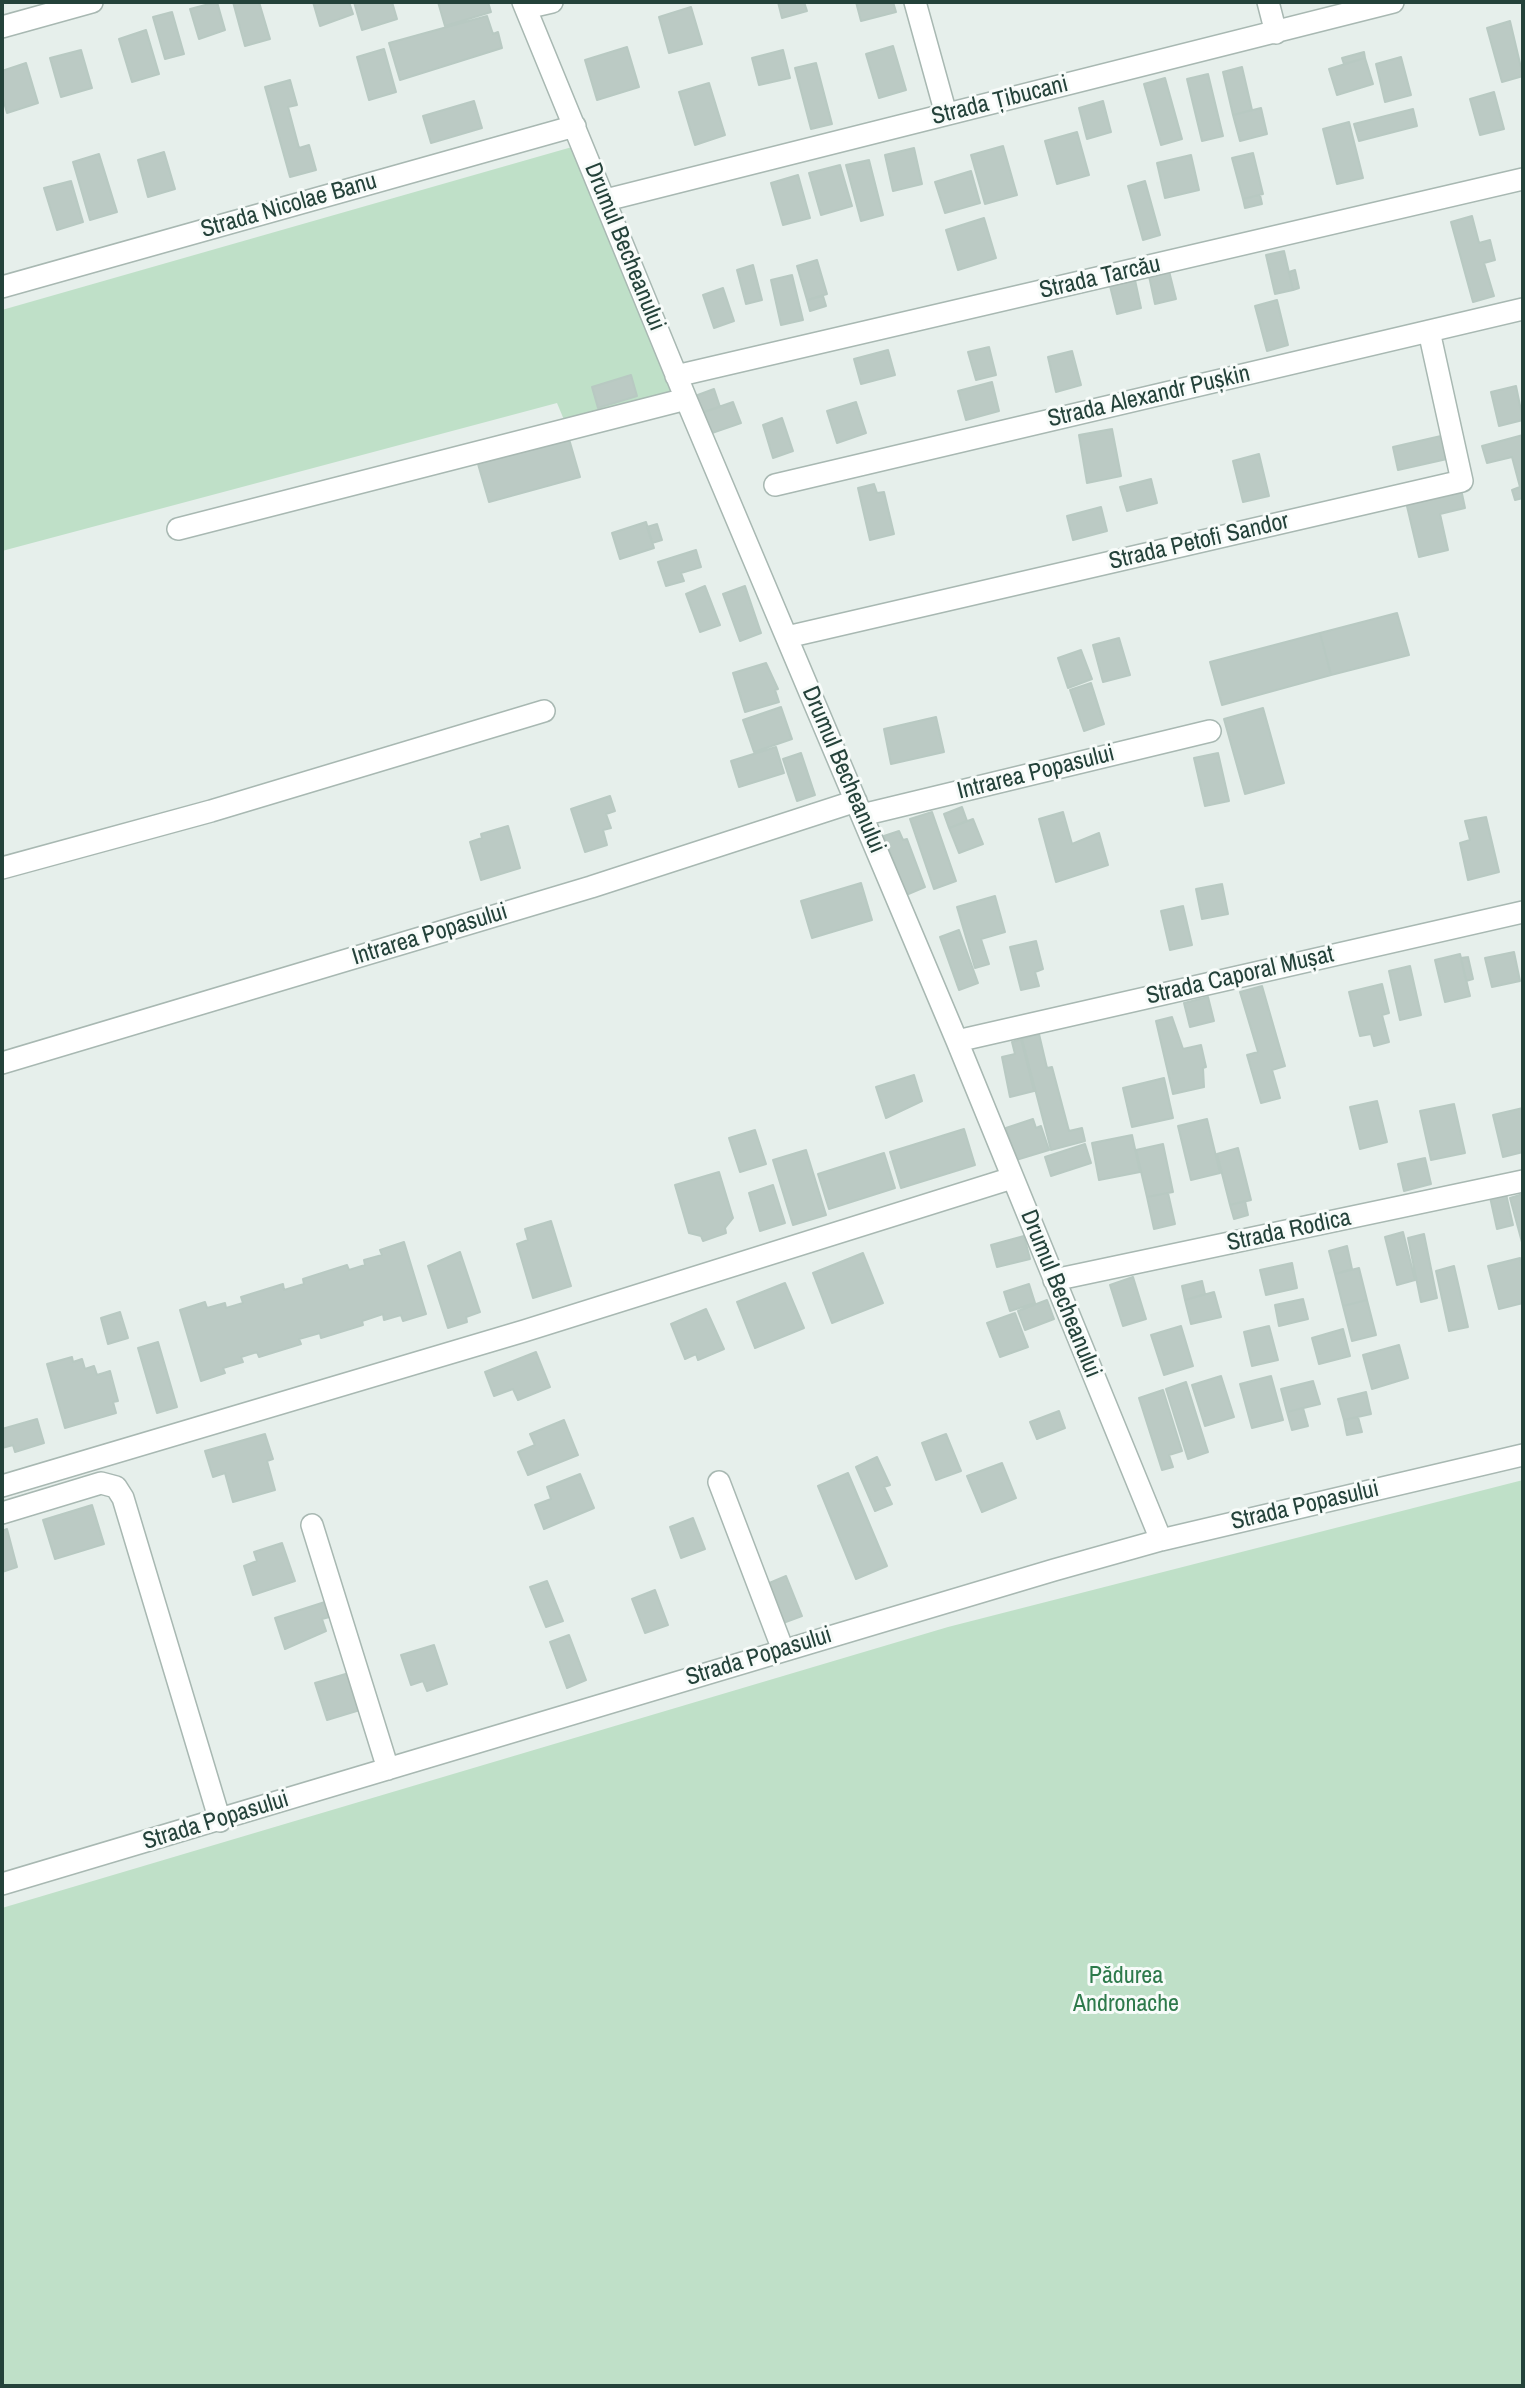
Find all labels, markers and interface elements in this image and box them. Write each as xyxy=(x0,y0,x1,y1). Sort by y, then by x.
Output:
street label: Strada Țibucani xyxy=(929,70,1071,132)
street label: Drumul Becheanului xyxy=(577,159,671,335)
street label: Strada Nicolae Banu xyxy=(198,167,380,245)
street label: Strada Tarcău xyxy=(1037,250,1163,306)
street label: Strada Alexandr Pușkin xyxy=(1045,360,1253,434)
street label: Strada Petofi Sandor xyxy=(1106,507,1292,577)
street label: Drumul Becheanului xyxy=(795,682,891,858)
street label: Intrarea Popasului xyxy=(954,740,1118,806)
street label: Intrarea Popasului xyxy=(349,898,511,972)
street label: Strada Caporal Mușat xyxy=(1144,940,1336,1012)
street label: Strada Rodica xyxy=(1224,1204,1354,1258)
street label: Drumul Becheanului xyxy=(1013,1206,1107,1382)
street label: Strada Popasului xyxy=(1228,1475,1382,1537)
street label: Strada Popasului xyxy=(683,1621,835,1693)
street label: Strada Popasului xyxy=(140,1785,292,1857)
park label: Pădurea Andronache xyxy=(1073,1963,1179,2019)

